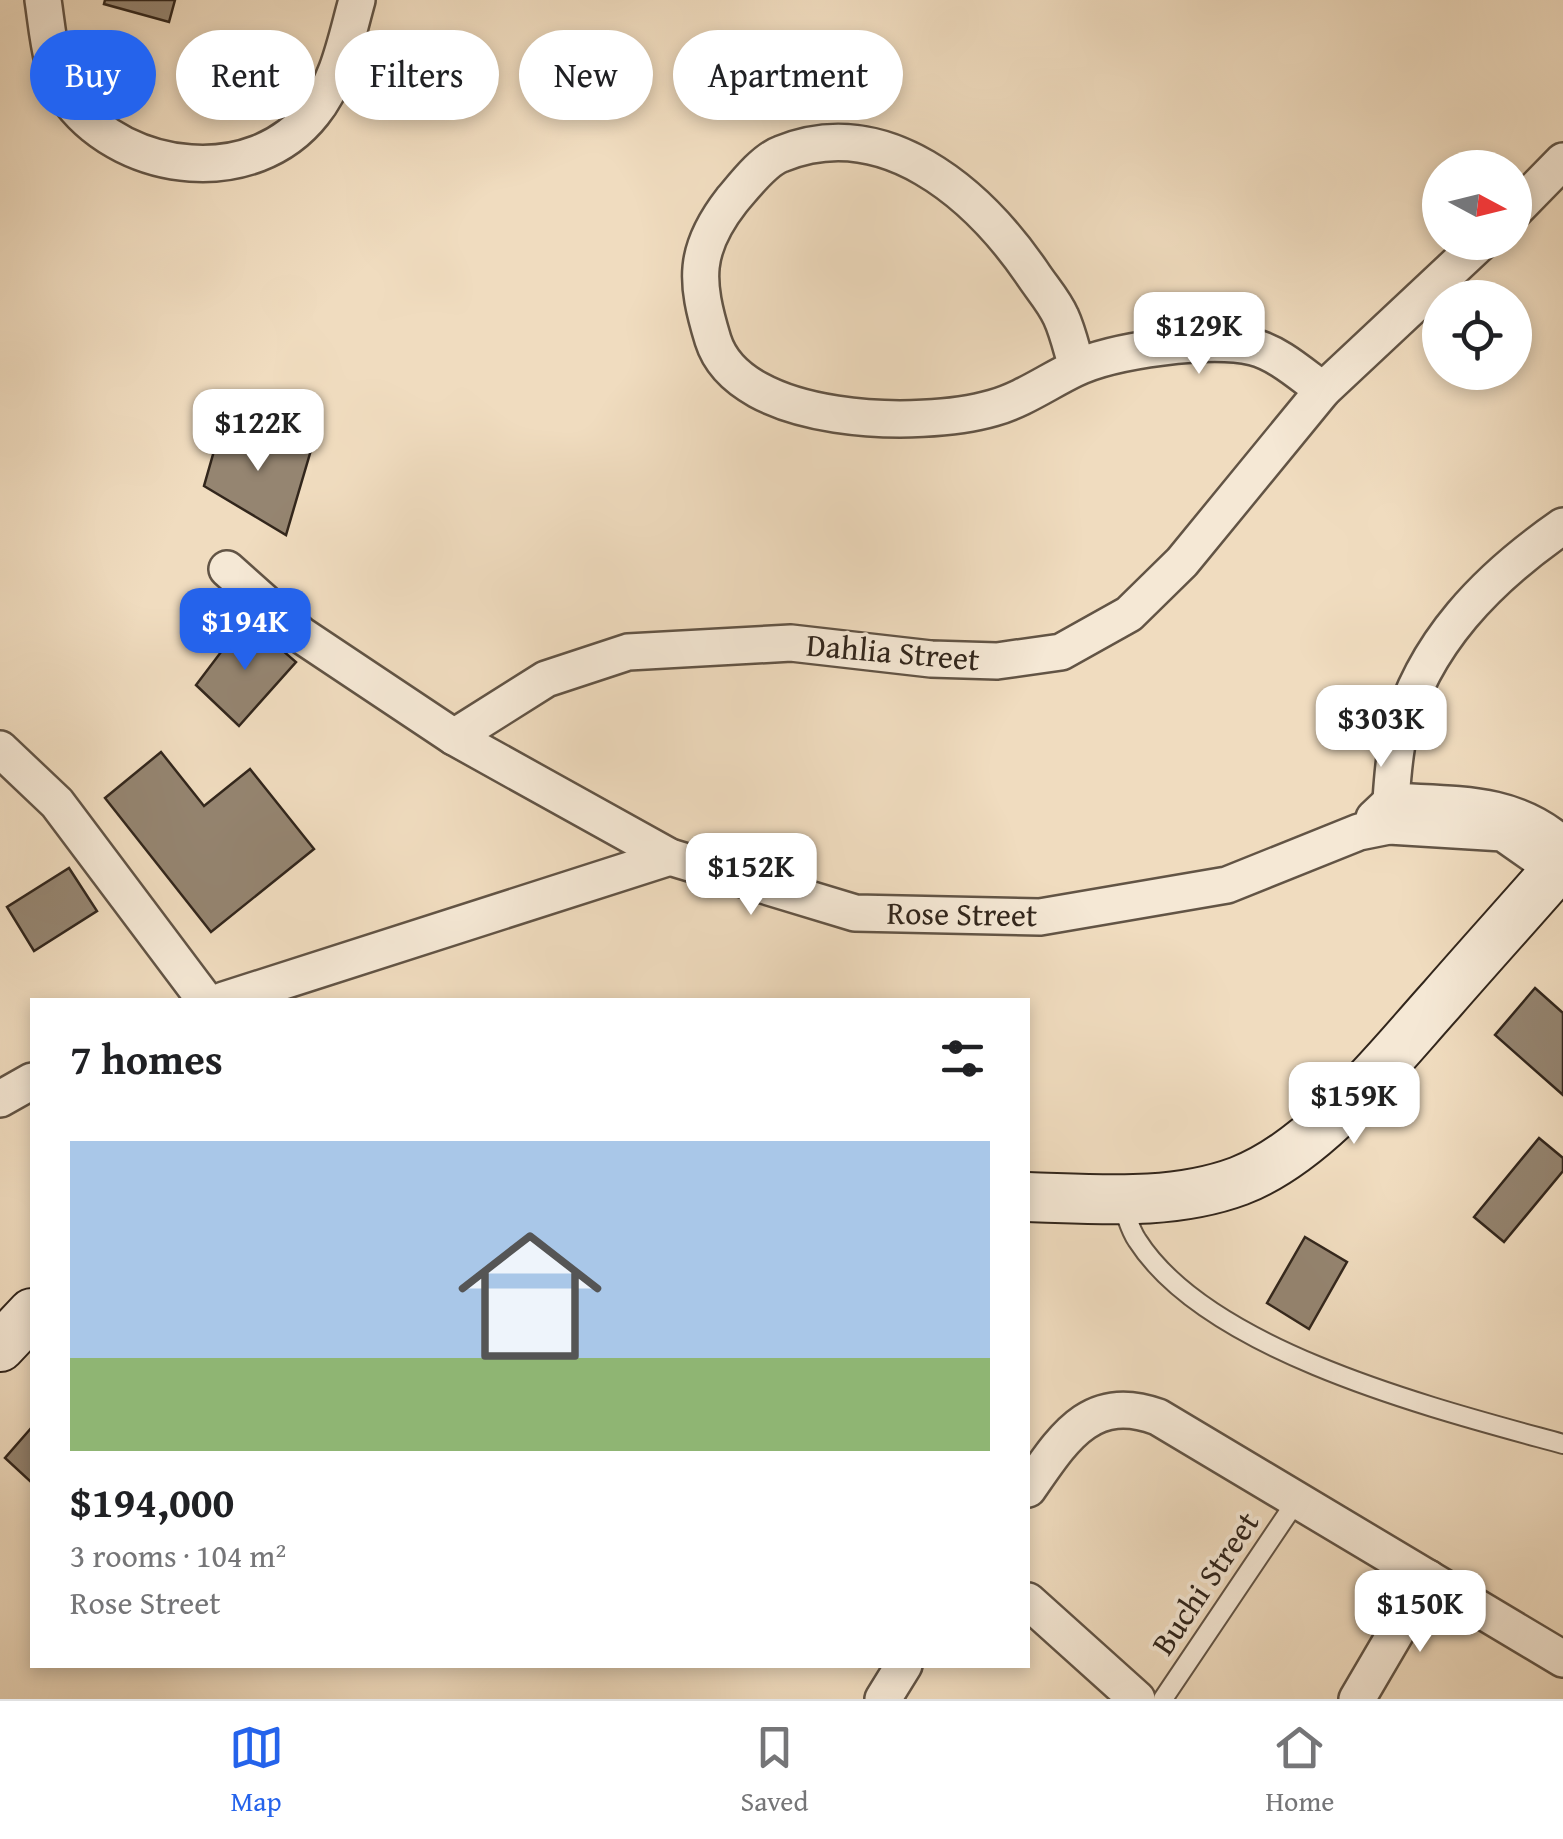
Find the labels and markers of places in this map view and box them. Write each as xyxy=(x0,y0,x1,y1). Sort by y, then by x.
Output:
pin: $129K xyxy=(1129,292,1269,377)
pin: $122K xyxy=(188,389,328,474)
pin: $194K xyxy=(175,588,315,673)
pin: $303K xyxy=(1311,685,1451,770)
pin: $152K xyxy=(681,833,821,918)
pin: $159K xyxy=(1284,1062,1424,1147)
pin: $150K xyxy=(1350,1570,1490,1655)

